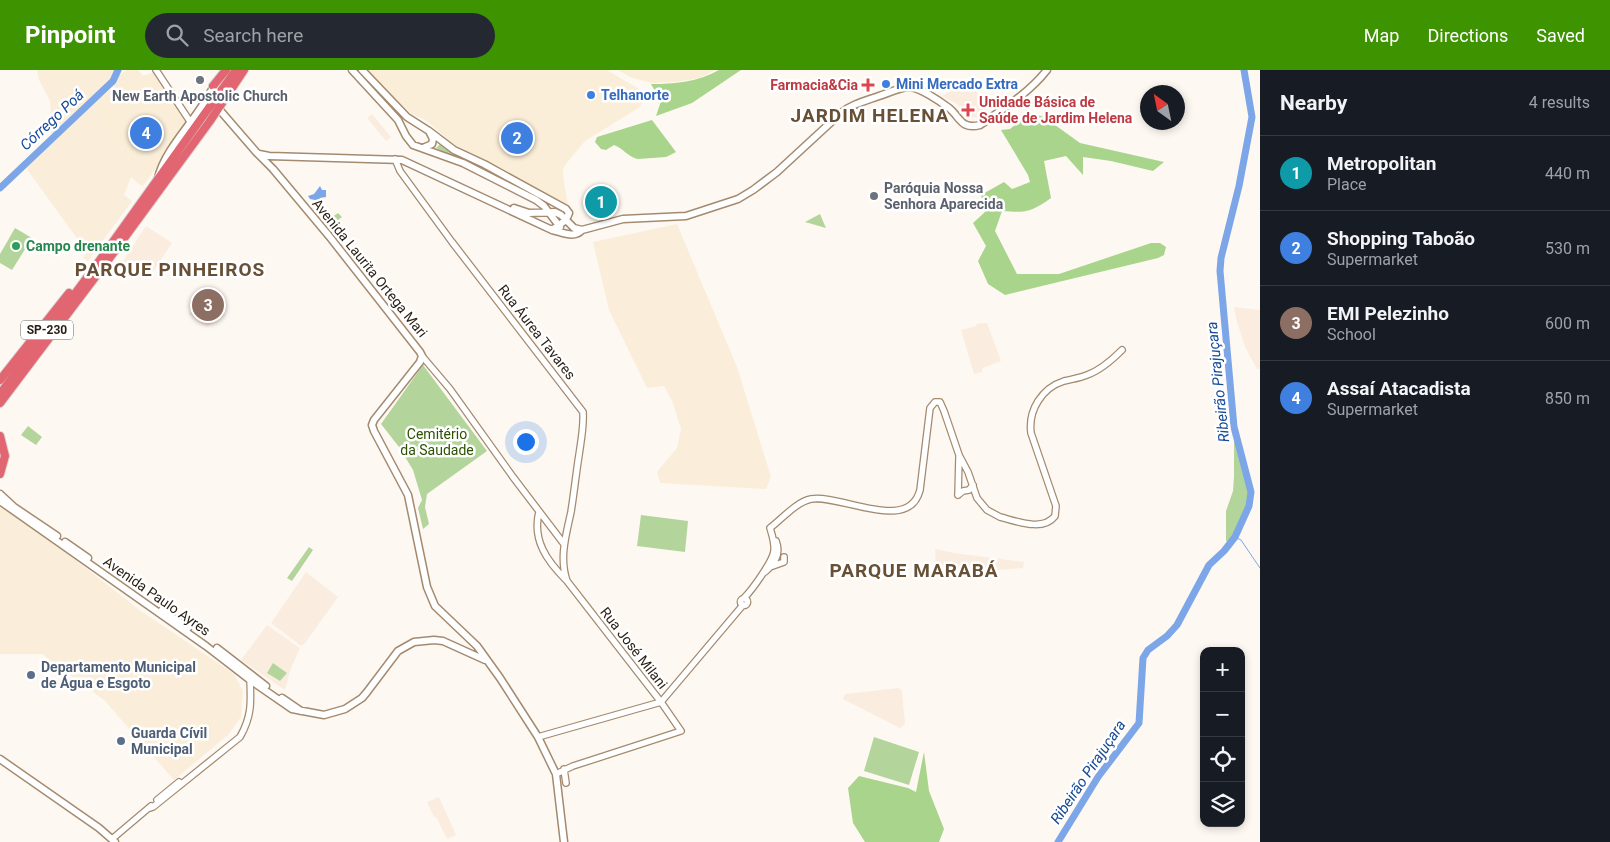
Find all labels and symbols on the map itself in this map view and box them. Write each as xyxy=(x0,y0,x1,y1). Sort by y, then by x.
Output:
marker: New Earth Apostolic Church xyxy=(194,74,206,86)
place label: Mini Mercado Extra xyxy=(896,76,1018,92)
place label: Farmacia&Cia xyxy=(770,77,859,93)
marker: Mini Mercado Extra xyxy=(880,78,892,90)
marker: Farmacia&Cia xyxy=(862,79,874,91)
north arrow xyxy=(1140,85,1185,130)
water label: Córrego Poá xyxy=(16,86,88,154)
place label: Telhanorte xyxy=(601,87,670,103)
place label: New Earth Apostolic Church xyxy=(112,88,288,104)
marker: Telhanorte xyxy=(585,89,597,101)
place label: Unidade Básica de Saúde de Jardim Helena xyxy=(979,94,1133,126)
marker: Unidade Básica de Saúde de Jardim Helena xyxy=(961,103,975,117)
district label: JARDIM HELENA xyxy=(790,104,950,127)
pin: 4 xyxy=(130,114,162,152)
pin: 2 xyxy=(501,119,533,157)
place label: Paróquia Nossa Senhora Aparecida xyxy=(884,180,1004,212)
pin: 1 xyxy=(585,183,617,221)
marker: Paróquia Nossa Senhora Aparecida xyxy=(868,190,880,202)
street label: Avenida Laurita Ortega Mari xyxy=(309,196,431,340)
place label: Campo drenante xyxy=(26,238,130,254)
marker: Campo drenante xyxy=(10,240,22,252)
district label: PARQUE PINHEIROS xyxy=(75,258,265,281)
street label: Rua Áurea Tavares xyxy=(495,281,580,383)
pin: 3 xyxy=(192,286,224,324)
road number: SP-230 xyxy=(21,320,73,340)
water label: Ribeirão Pirajuçara xyxy=(1203,321,1233,443)
park label: Cemitério da Saudade xyxy=(400,426,474,458)
your location xyxy=(513,429,539,455)
street label: Avenida Paulo Ayres xyxy=(101,553,213,639)
district label: PARQUE MARABÁ xyxy=(829,559,999,582)
street label: Rua José Milani xyxy=(597,604,671,692)
place label: Departamento Municipal de Água e Esgoto xyxy=(41,659,196,691)
marker: Departamento Municipal de Água e Esgoto xyxy=(25,669,37,681)
water label: Ribeirão Pirajuçara xyxy=(1047,717,1129,827)
place label: Guarda Cívil Municipal xyxy=(131,725,207,757)
marker: Guarda Cívil Municipal xyxy=(115,735,127,747)

